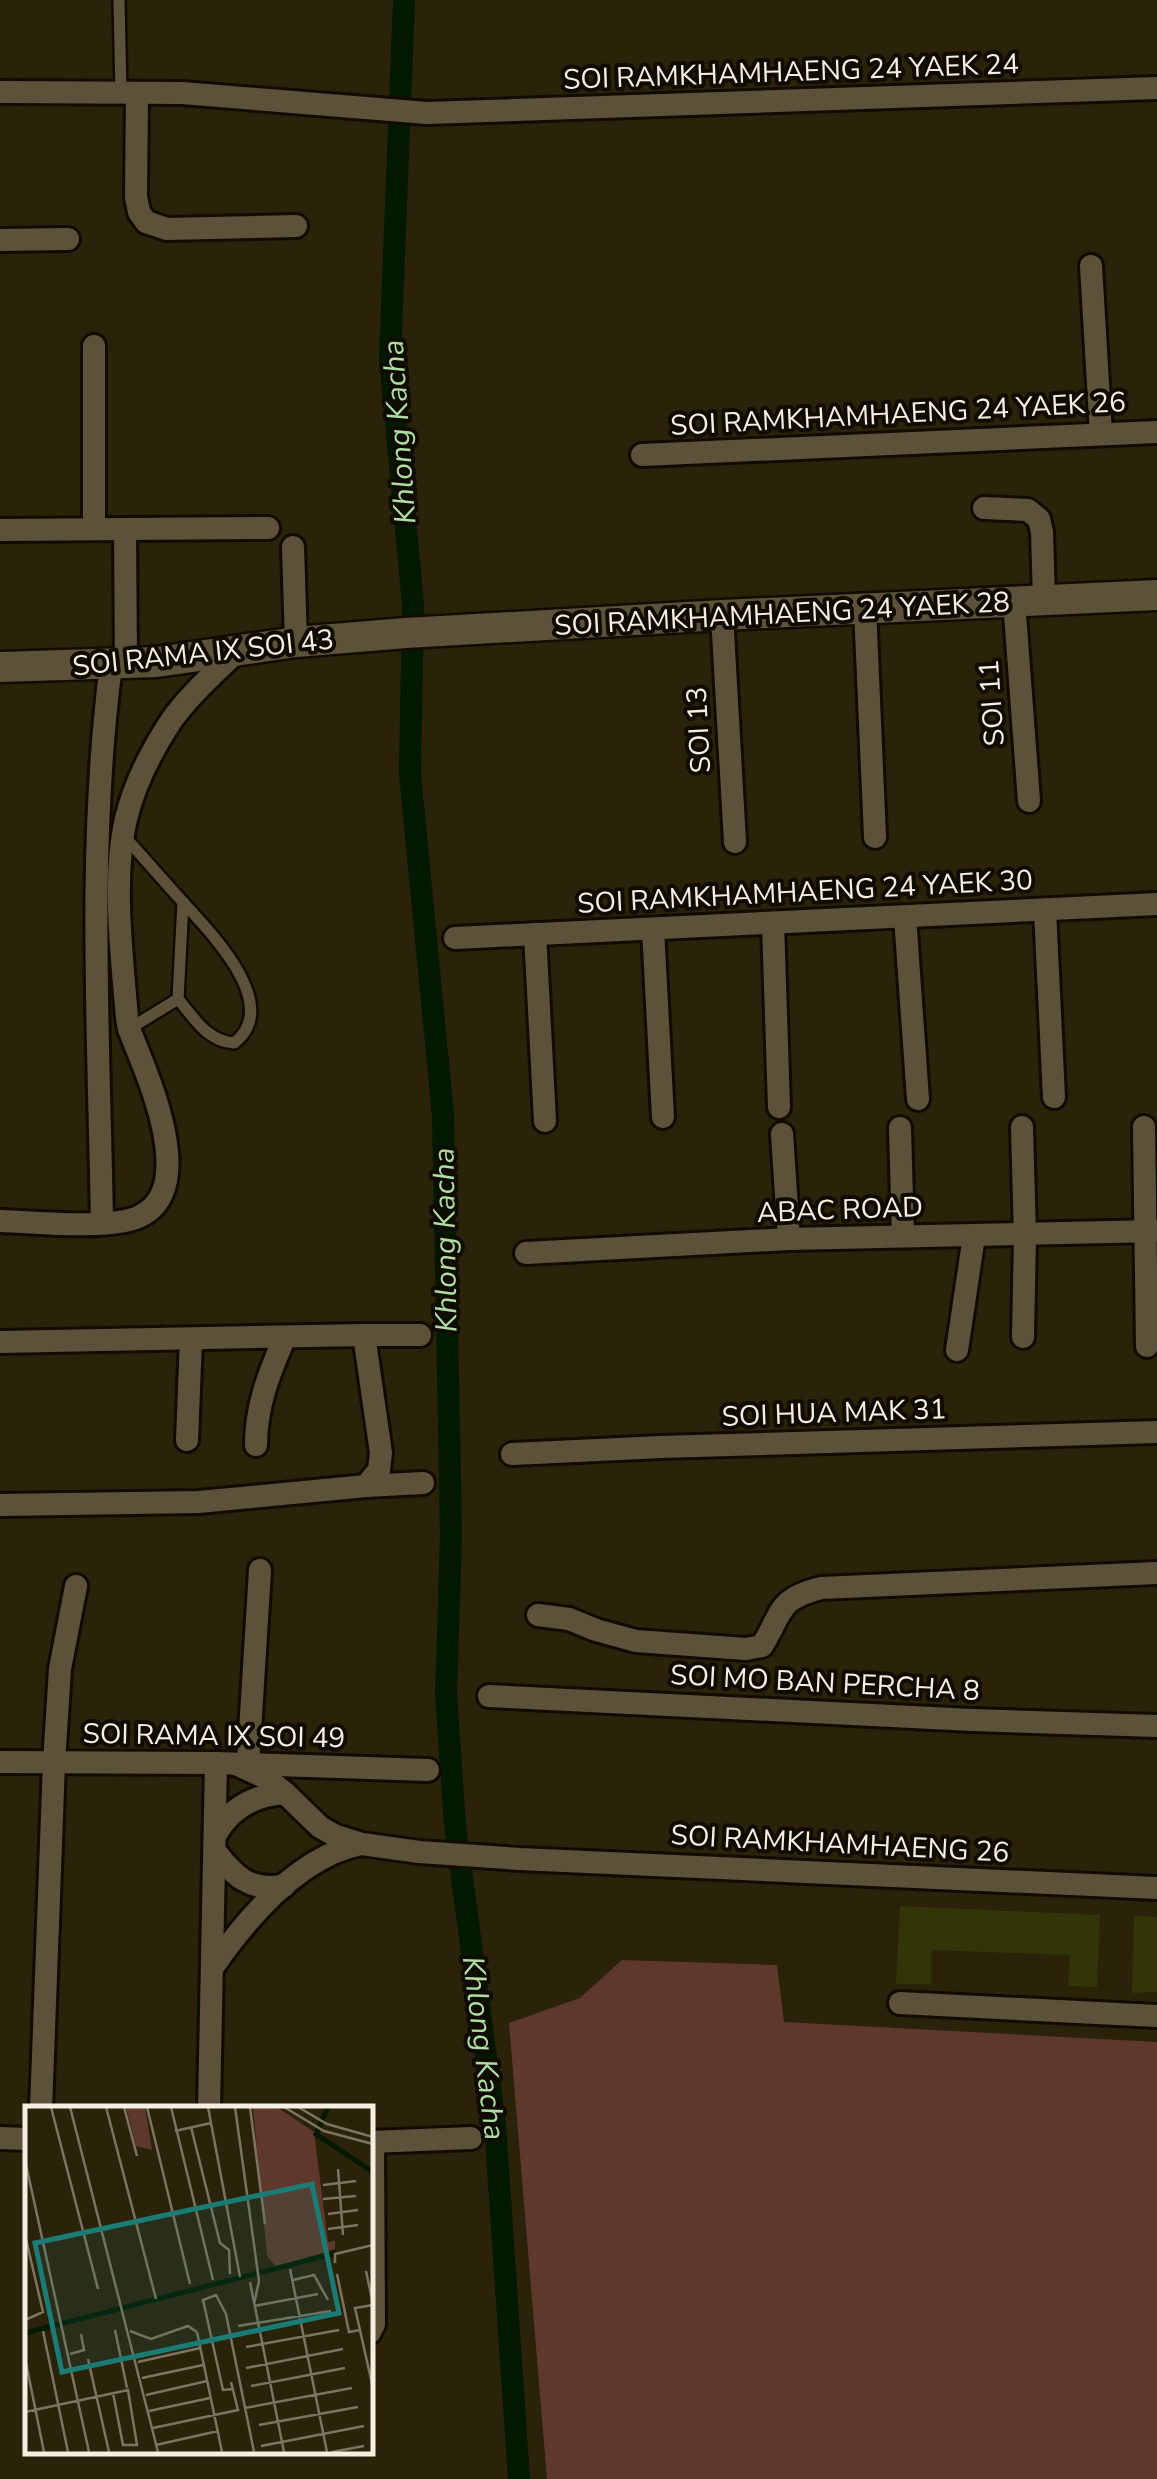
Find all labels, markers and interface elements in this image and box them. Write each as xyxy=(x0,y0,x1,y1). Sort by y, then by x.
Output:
street label: SOI RAMKHAMHAENG 24 YAEK 24 xyxy=(563,45,1020,99)
water label: Khlong Kacha xyxy=(373,338,426,526)
street label: SOI RAMKHAMHAENG 24 YAEK 26 xyxy=(669,383,1127,445)
street label: SOI RAMKHAMHAENG 24 YAEK 28 xyxy=(553,583,1011,645)
street label: SOI RAMA IX SOI 43 xyxy=(71,620,336,686)
street label: SOI 11 xyxy=(970,658,1014,747)
street label: SOI 13 xyxy=(678,686,720,774)
street label: SOI RAMKHAMHAENG 24 YAEK 30 xyxy=(576,861,1034,923)
water label: Khlong Kacha xyxy=(423,1147,468,1333)
street label: ABAC ROAD xyxy=(756,1188,924,1232)
street label: SOI HUA MAK 31 xyxy=(721,1390,947,1436)
street label: SOI MO BAN PERCHA 8 xyxy=(669,1656,981,1710)
street label: SOI RAMA IX SOI 49 xyxy=(82,1715,346,1757)
street label: SOI RAMKHAMHAENG 26 xyxy=(670,1816,1010,1872)
water label: Khlong Kacha xyxy=(452,1954,515,2142)
inset map xyxy=(25,2106,372,2454)

